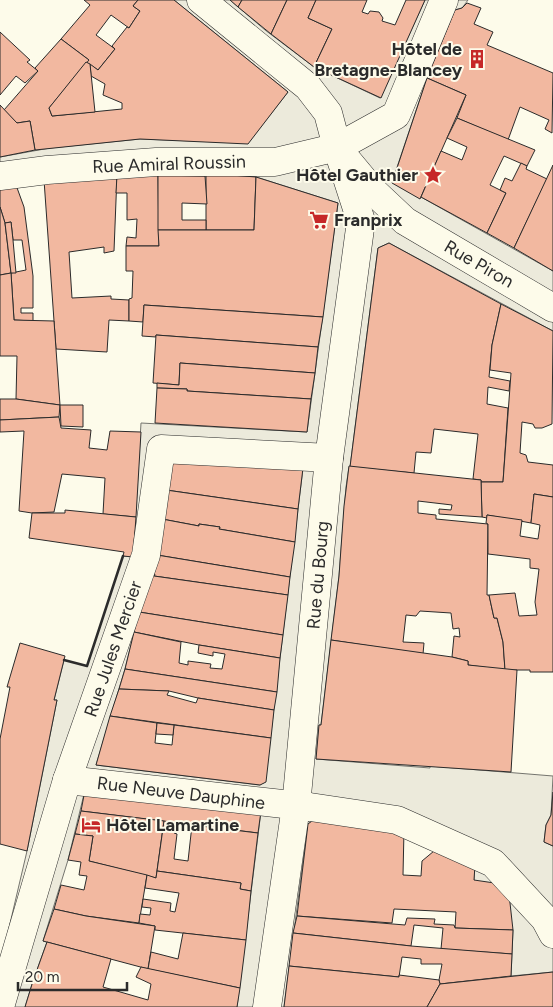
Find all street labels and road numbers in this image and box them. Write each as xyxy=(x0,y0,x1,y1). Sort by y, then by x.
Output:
street label: Rue Amiral Roussin xyxy=(92,150,246,178)
street label: Rue Piron xyxy=(440,235,518,293)
street label: Rue du Bourg xyxy=(302,520,334,630)
street label: Rue Jules Mercier xyxy=(79,578,147,720)
street label: Rue Neuve Dauphine xyxy=(96,772,266,814)

